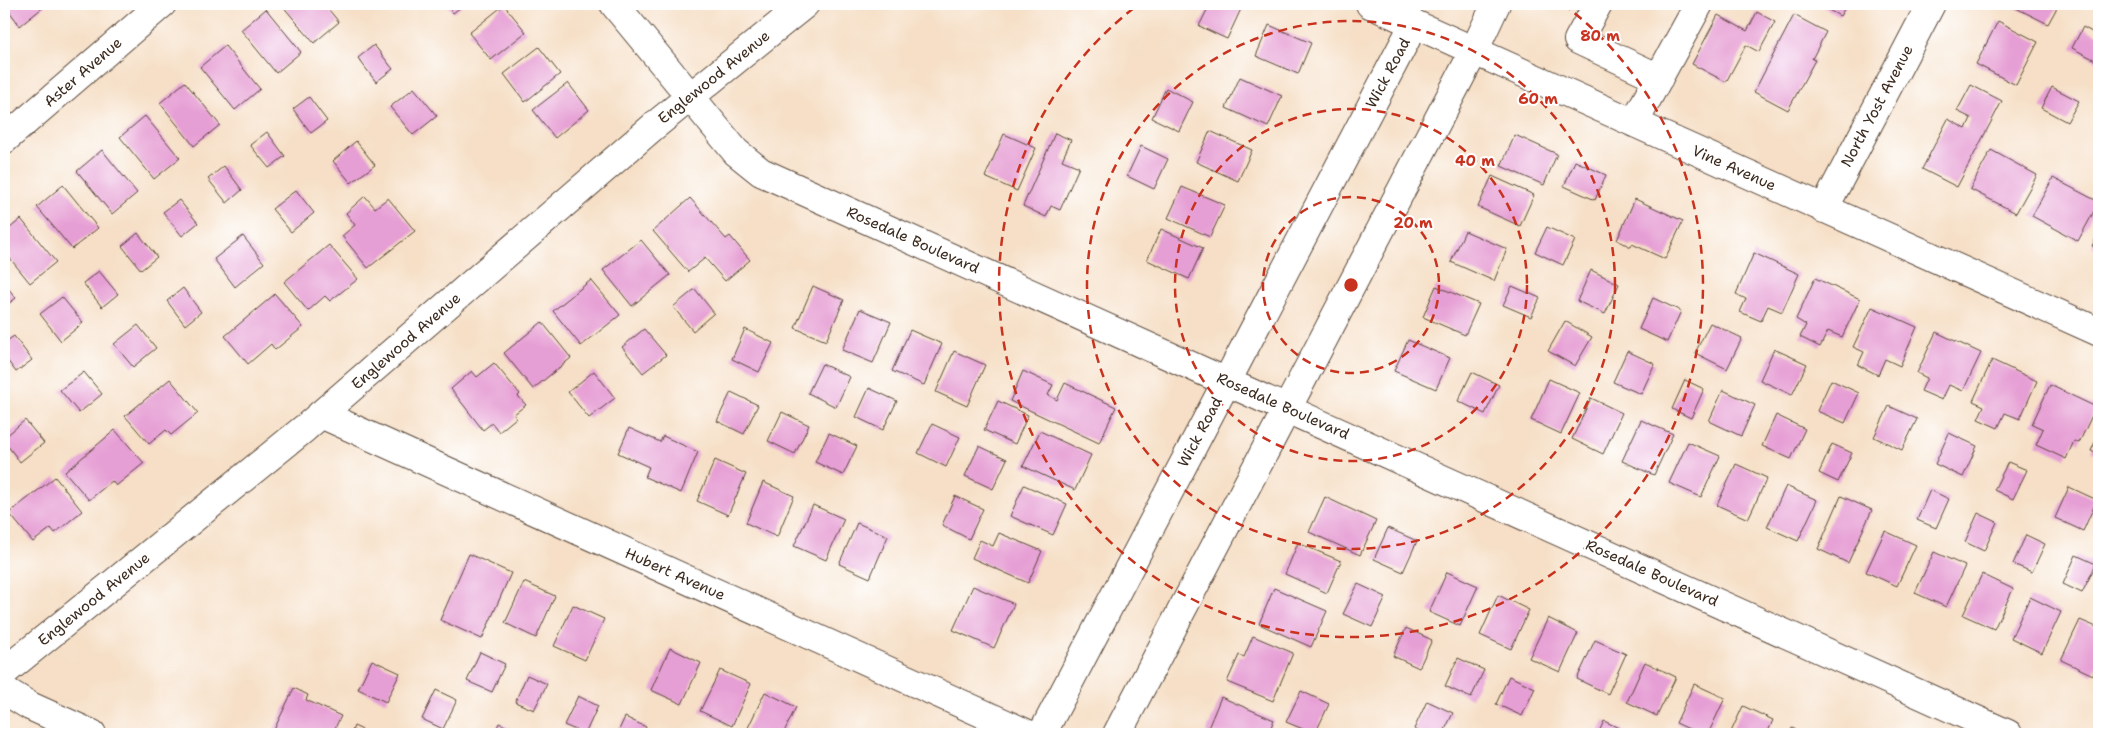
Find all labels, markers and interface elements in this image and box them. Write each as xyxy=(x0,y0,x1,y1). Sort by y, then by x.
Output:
street label: Englewood Avenue xyxy=(654,26,774,128)
text: 80 m xyxy=(1580,26,1620,46)
street label: Aster Avenue xyxy=(40,33,126,111)
street label: Wick Road xyxy=(1361,34,1415,112)
street label: North Yost Avenue xyxy=(1836,41,1918,171)
text: 60 m xyxy=(1518,89,1558,109)
street label: Vine Avenue xyxy=(1689,141,1779,195)
text: 40 m xyxy=(1455,151,1495,171)
street label: Rosedale Boulevard xyxy=(843,202,983,278)
text: 20 m xyxy=(1393,213,1433,233)
centre of rings xyxy=(1342,276,1360,294)
street label: Englewood Avenue xyxy=(347,288,465,394)
street label: Rosedale Boulevard xyxy=(1213,368,1353,444)
street label: Wick Road xyxy=(1173,393,1227,471)
street label: Rosedale Boulevard xyxy=(1582,535,1722,611)
street label: Hubert Avenue xyxy=(622,543,728,605)
street label: Englewood Avenue xyxy=(34,548,154,650)

